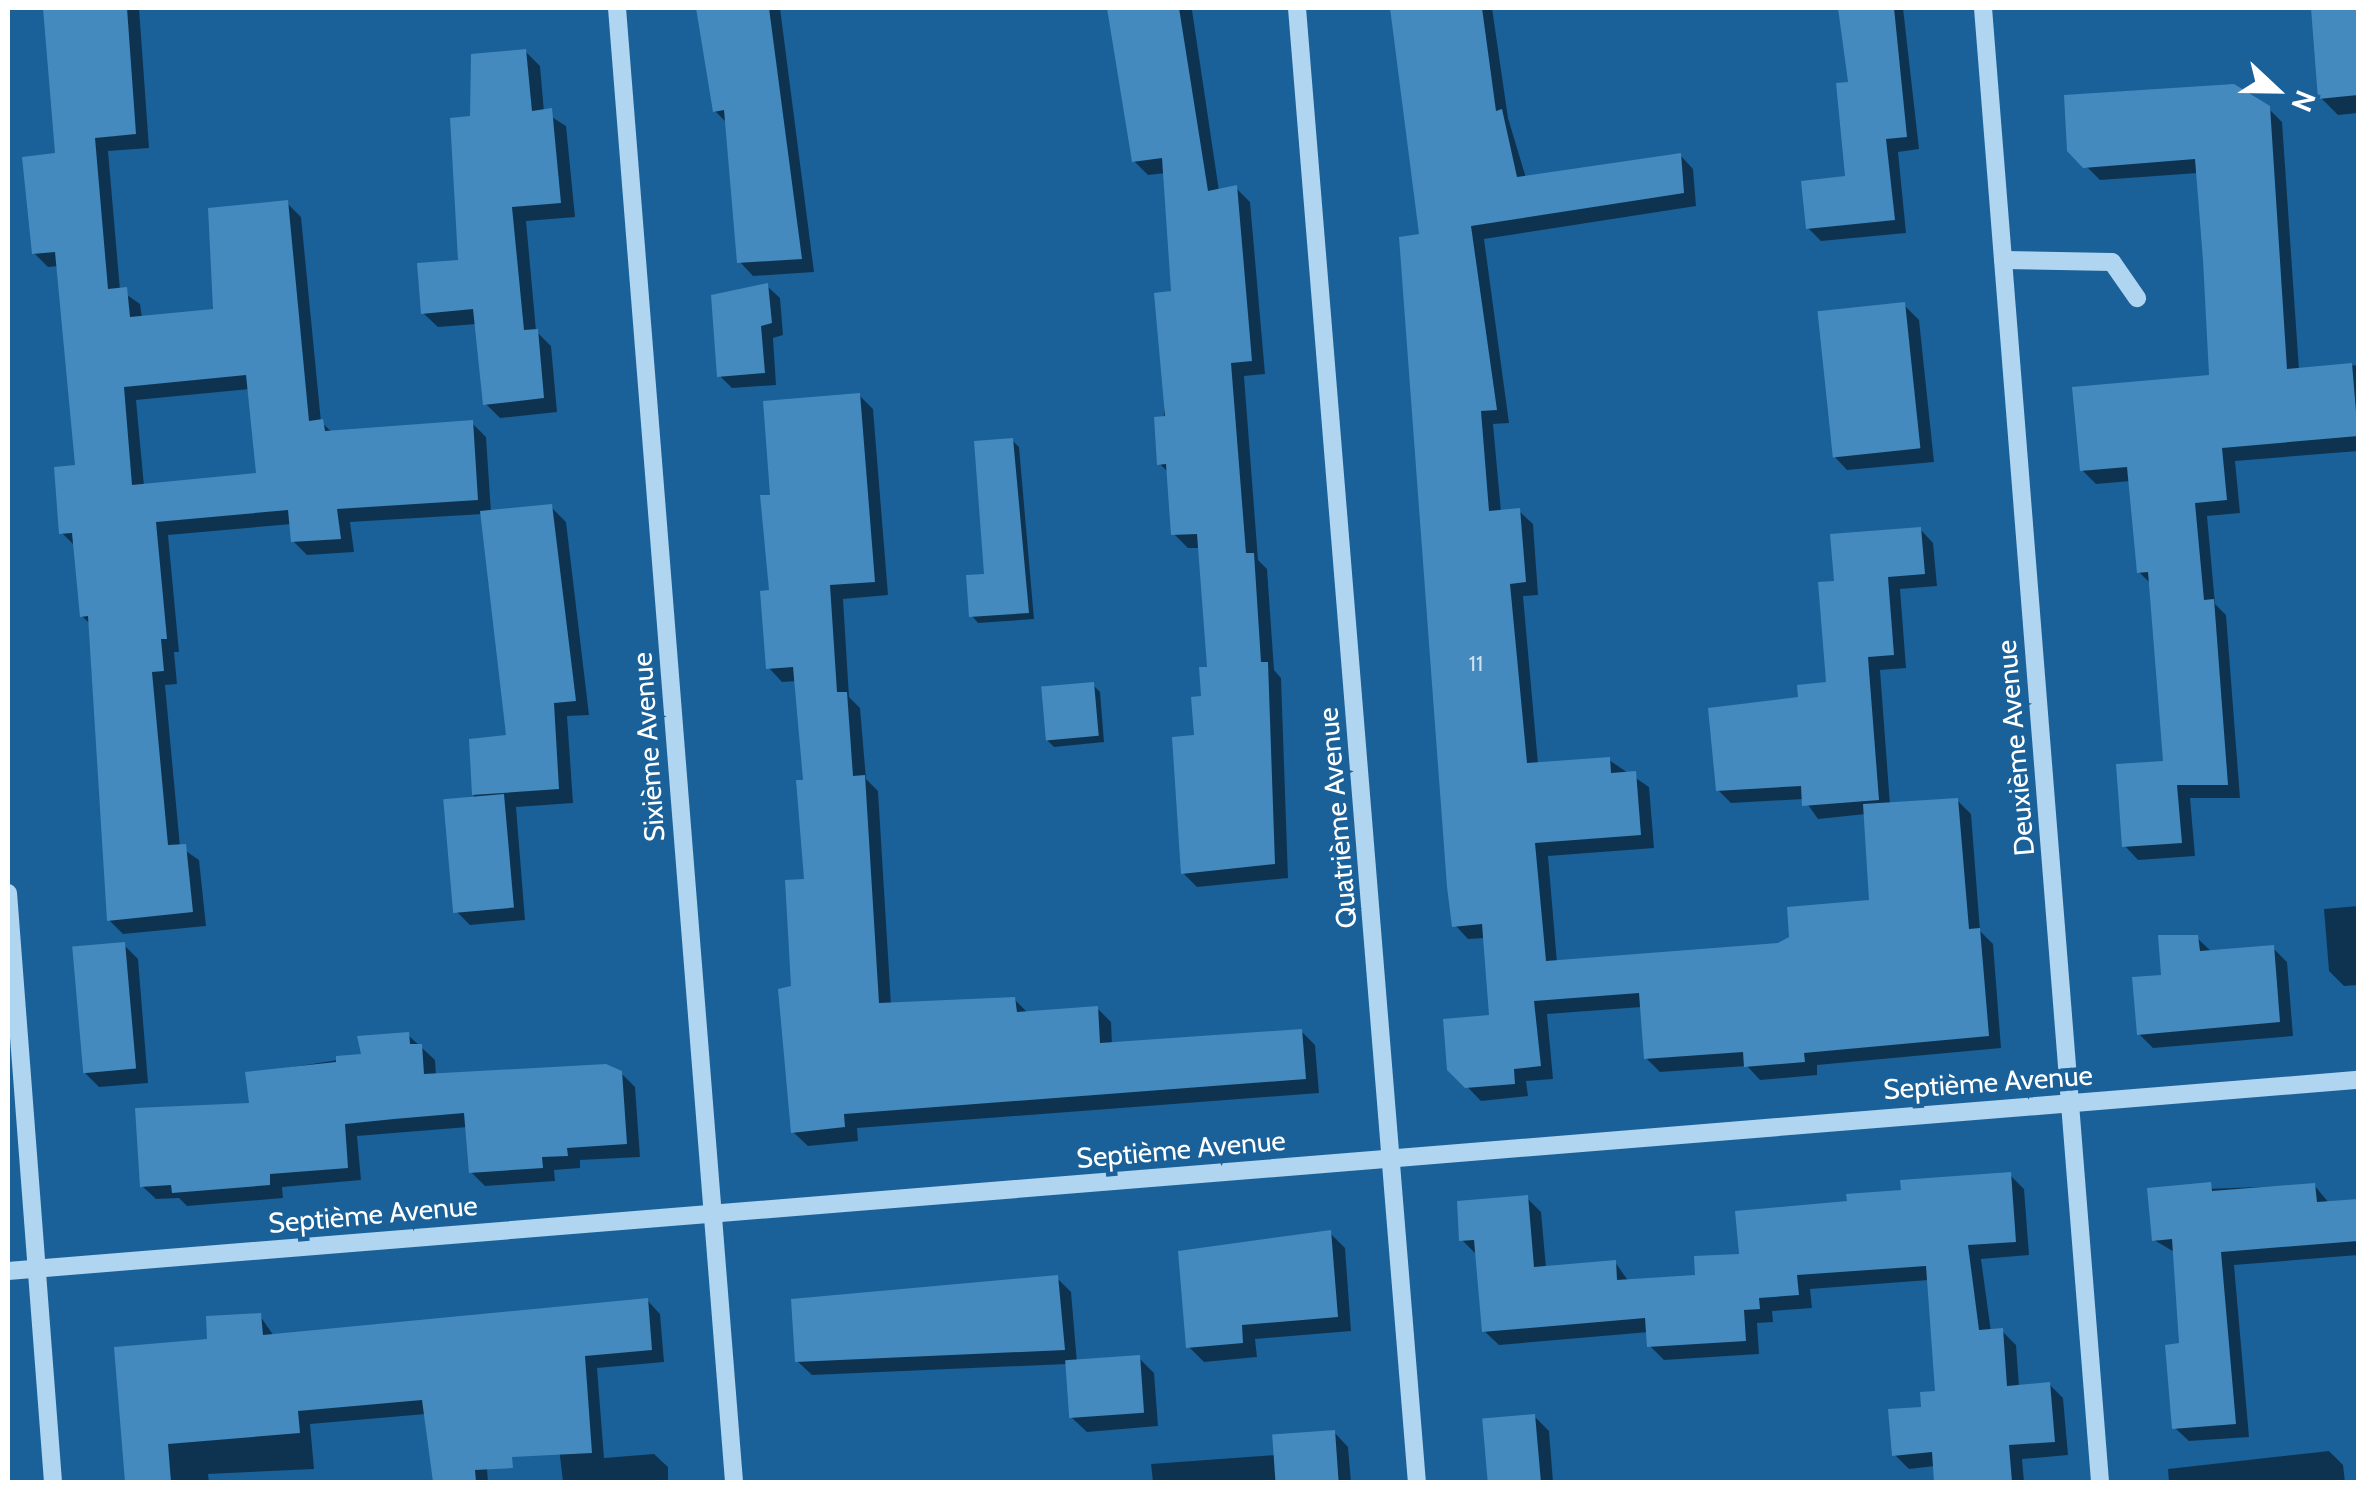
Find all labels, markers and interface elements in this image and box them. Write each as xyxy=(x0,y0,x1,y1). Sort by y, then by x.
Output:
north arrow xyxy=(2226,40,2326,140)
text: N xyxy=(2284,86,2323,117)
street label: Deuxième Avenue xyxy=(1989,639,2041,857)
street label: Sixième Avenue xyxy=(625,651,671,843)
house number: 11 xyxy=(1469,651,1483,677)
street label: Quatrième Avenue xyxy=(1311,706,1363,930)
street label: Septième Avenue xyxy=(1882,1058,2094,1106)
street label: Septième Avenue xyxy=(1075,1123,1287,1175)
street label: Septième Avenue xyxy=(267,1188,479,1240)

